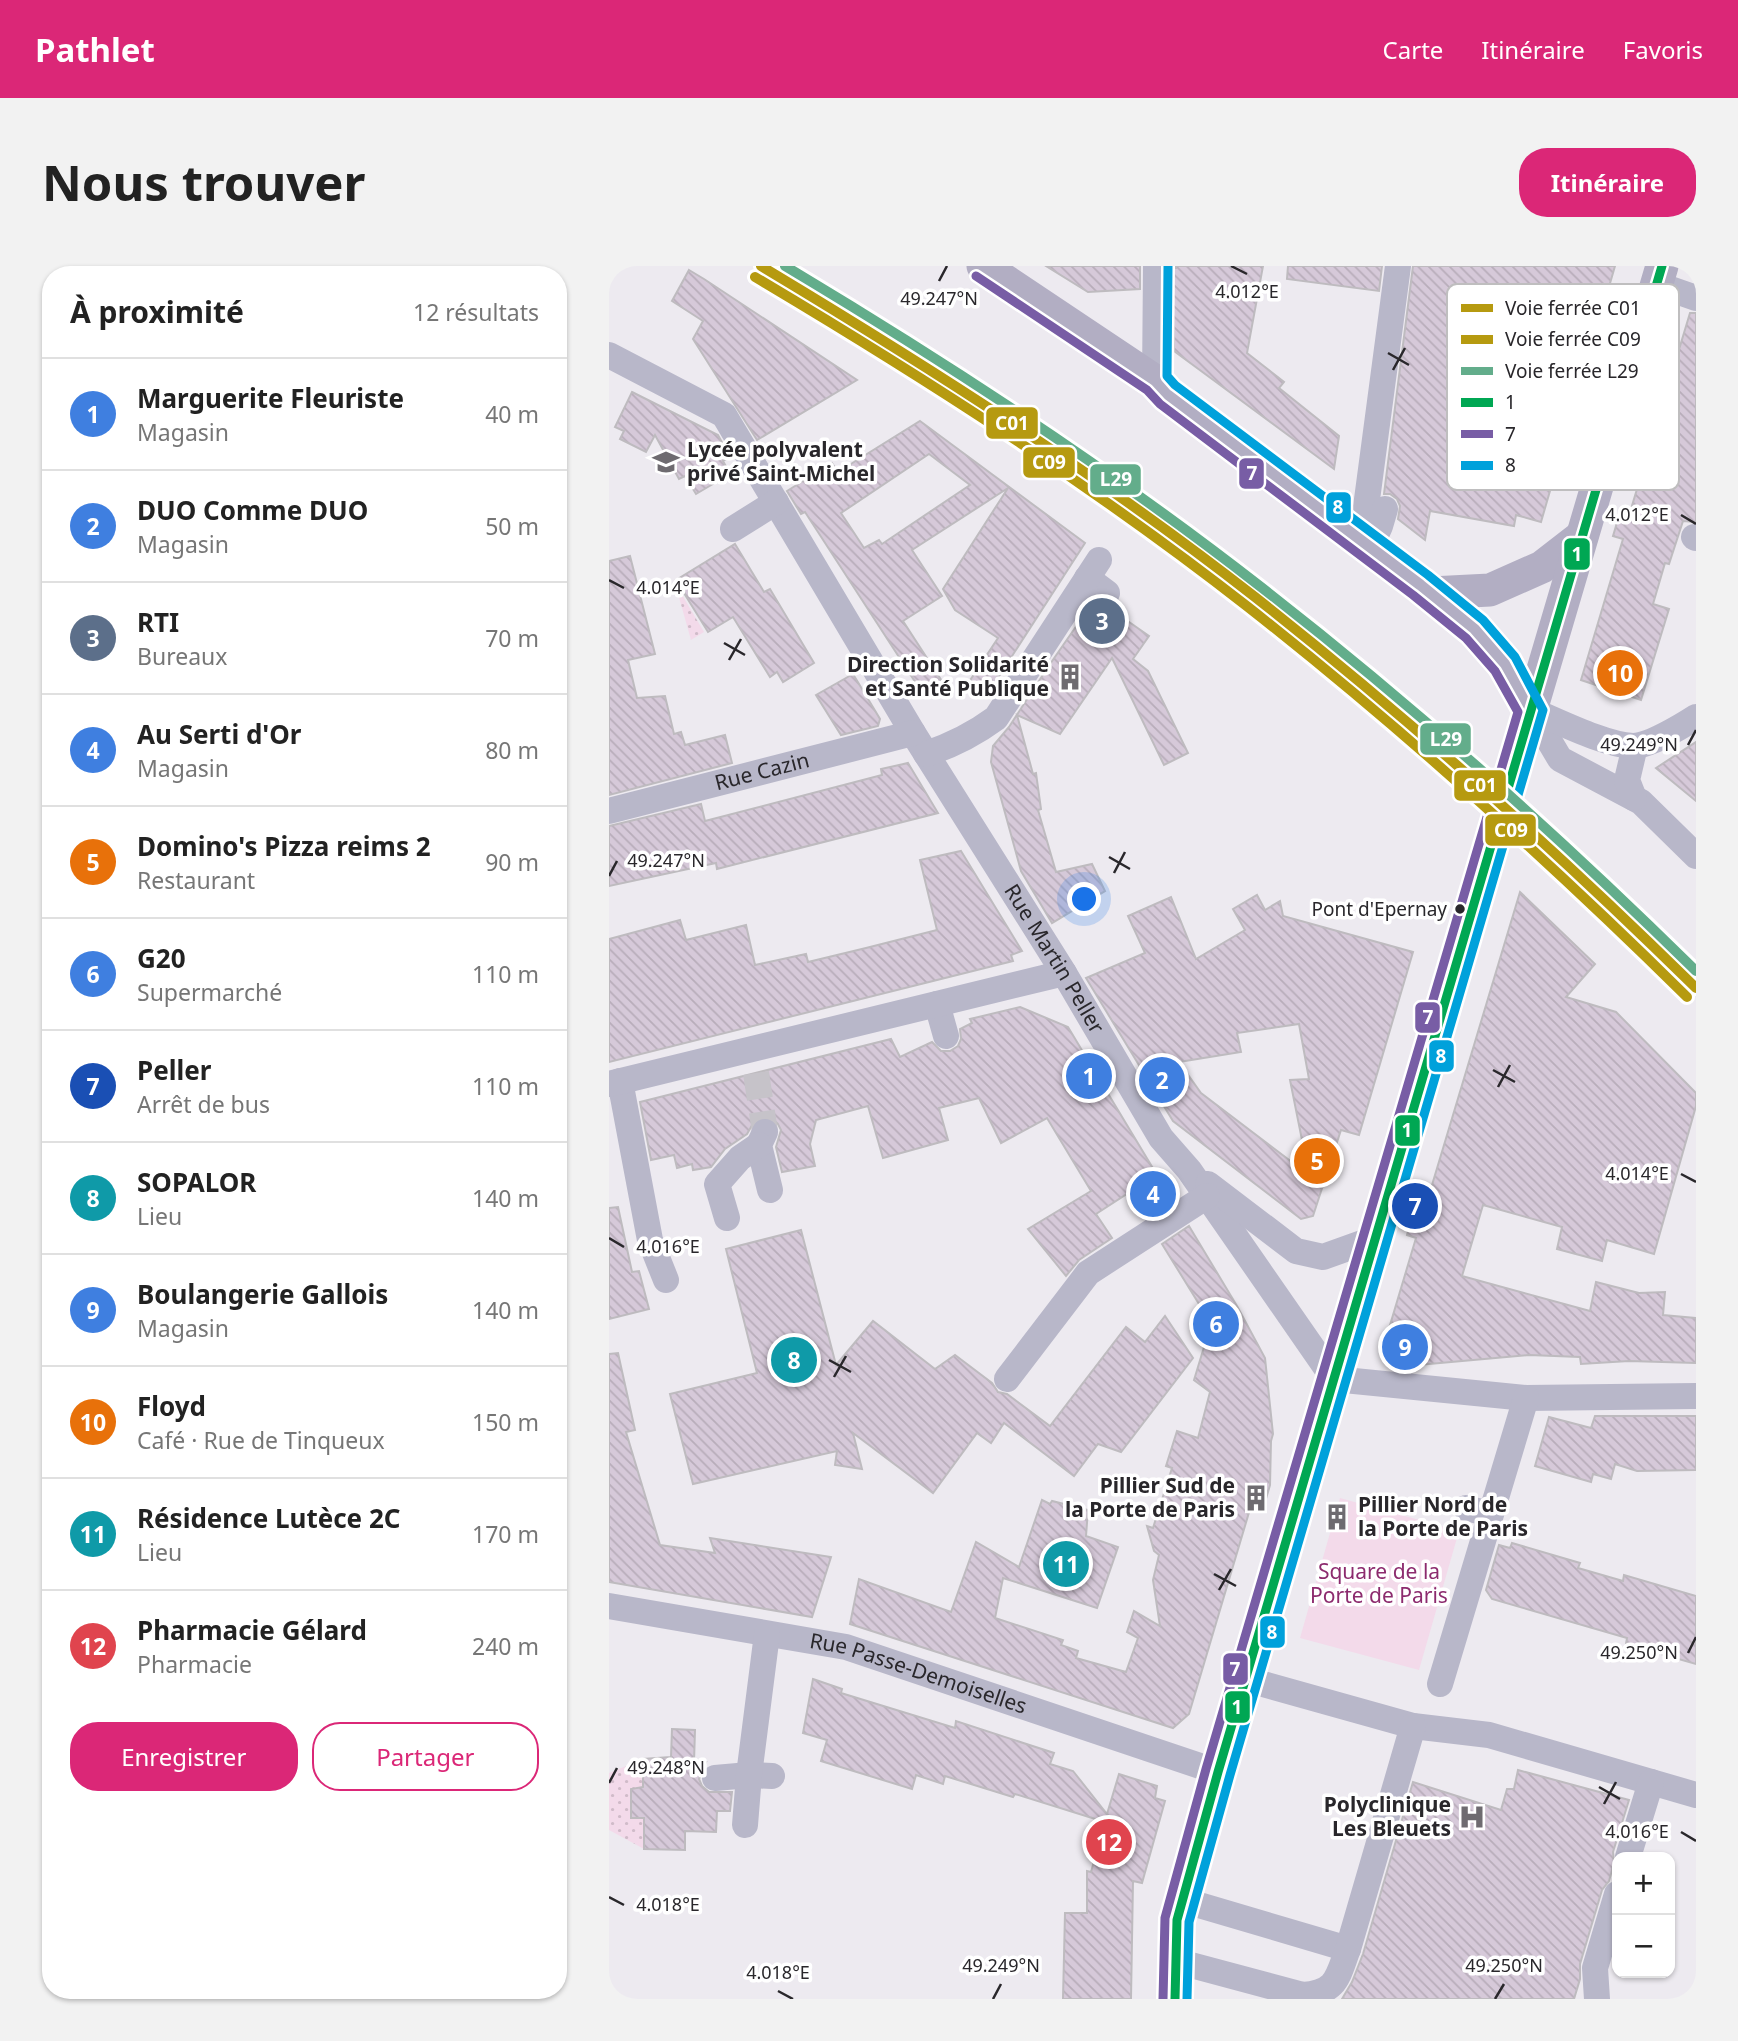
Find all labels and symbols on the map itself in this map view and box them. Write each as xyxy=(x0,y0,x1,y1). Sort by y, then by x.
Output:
text: 4.012°E xyxy=(1215,279,1279,303)
legend xyxy=(1447,284,1679,490)
text: 49.247°N xyxy=(900,286,978,310)
text: Voie ferrée C01 xyxy=(1505,295,1641,321)
text: Voie ferrée C09 xyxy=(1505,326,1641,352)
text: Voie ferrée L29 xyxy=(1505,358,1639,384)
text: 1 xyxy=(1505,389,1516,415)
line badge: C01 xyxy=(985,406,1039,440)
text: C01 xyxy=(995,410,1029,436)
text: 7 xyxy=(1505,421,1516,447)
place label: Lycée polyvalent privé Saint-Michel xyxy=(687,435,875,487)
line badge: C09 xyxy=(1022,446,1076,479)
school or university icon: Lycée polyvalent privé Saint-Michel xyxy=(651,447,681,477)
text: C09 xyxy=(1032,449,1066,475)
text: 8 xyxy=(1505,452,1516,478)
line badge: 7 xyxy=(1238,457,1265,490)
text: 7 xyxy=(1247,460,1258,486)
line badge: L29 xyxy=(1089,463,1142,496)
text: L29 xyxy=(1100,466,1132,492)
line badge: 8 xyxy=(1325,491,1352,524)
text: 8 xyxy=(1333,494,1344,520)
text: 4.012°E xyxy=(1605,502,1669,526)
line badge: 1 xyxy=(1563,537,1591,571)
text: 1 xyxy=(1572,541,1582,567)
text: 4.014°E xyxy=(636,575,700,599)
pin: 3 xyxy=(1079,595,1125,647)
pin: 10 xyxy=(1597,647,1643,699)
place label: Direction Solidarité et Santé Publique xyxy=(847,650,1049,702)
building icon: Direction Solidarité et Santé Publique xyxy=(1055,662,1085,692)
line badge: L29 xyxy=(1419,722,1472,756)
text: L29 xyxy=(1430,726,1462,752)
text: 49.249°N xyxy=(1600,732,1678,756)
street label: Rue Cazin xyxy=(711,745,812,796)
line badge: C01 xyxy=(1453,769,1507,802)
text: C01 xyxy=(1463,772,1497,798)
line badge: C09 xyxy=(1484,813,1537,847)
text: C09 xyxy=(1494,817,1528,843)
text: 49.247°N xyxy=(627,848,705,872)
street label: Rue Martin Peller xyxy=(998,878,1112,1038)
your location xyxy=(1067,882,1101,916)
place label: Pont d'Epernay xyxy=(1312,896,1447,922)
marker: Pont d'Epernay xyxy=(1453,902,1467,916)
line badge: 7 xyxy=(1414,1001,1441,1034)
text: 7 xyxy=(1423,1004,1434,1030)
line badge: 8 xyxy=(1428,1039,1455,1073)
text: 8 xyxy=(1436,1043,1447,1069)
pin: 1 xyxy=(1066,1050,1112,1102)
pin: 2 xyxy=(1139,1054,1185,1106)
line badge: 1 xyxy=(1394,1114,1421,1147)
text: 1 xyxy=(1402,1117,1412,1143)
pin: 5 xyxy=(1294,1135,1340,1187)
text: 4.014°E xyxy=(1605,1161,1669,1185)
pin: 4 xyxy=(1130,1168,1176,1220)
pin: 7 xyxy=(1392,1180,1438,1232)
text: 4.016°E xyxy=(636,1234,700,1258)
pin: 6 xyxy=(1193,1298,1239,1350)
pin: 9 xyxy=(1382,1321,1428,1373)
pin: 8 xyxy=(771,1334,817,1386)
place label: Pillier Sud de la Porte de Paris xyxy=(1065,1471,1235,1523)
building icon: Pillier Sud de la Porte de Paris xyxy=(1241,1483,1271,1513)
place label: Pillier Nord de la Porte de Paris xyxy=(1358,1490,1528,1542)
building icon: Pillier Nord de la Porte de Paris xyxy=(1322,1502,1352,1532)
pin: 11 xyxy=(1043,1538,1089,1590)
park label: Square de la Porte de Paris xyxy=(1310,1557,1448,1609)
line badge: 8 xyxy=(1259,1615,1286,1649)
text: 8 xyxy=(1267,1619,1278,1645)
street label: Rue Passe-Demoiselles xyxy=(808,1626,1031,1720)
text: 49.250°N xyxy=(1600,1640,1678,1664)
line badge: 7 xyxy=(1222,1652,1249,1686)
text: 7 xyxy=(1230,1656,1241,1682)
line badge: 1 xyxy=(1224,1690,1251,1724)
text: 1 xyxy=(1232,1694,1242,1720)
text: 49.248°N xyxy=(627,1755,705,1779)
place label: Polyclinique Les Bleuets xyxy=(1324,1790,1451,1842)
hospital icon: Polyclinique Les Bleuets xyxy=(1457,1802,1487,1832)
pin: 12 xyxy=(1086,1816,1132,1868)
text: 4.016°E xyxy=(1605,1819,1669,1843)
text: 4.018°E xyxy=(636,1892,700,1916)
text: 49.249°N xyxy=(962,1953,1040,1977)
text: 49.250°N xyxy=(1465,1953,1543,1977)
text: 4.018°E xyxy=(746,1960,810,1984)

